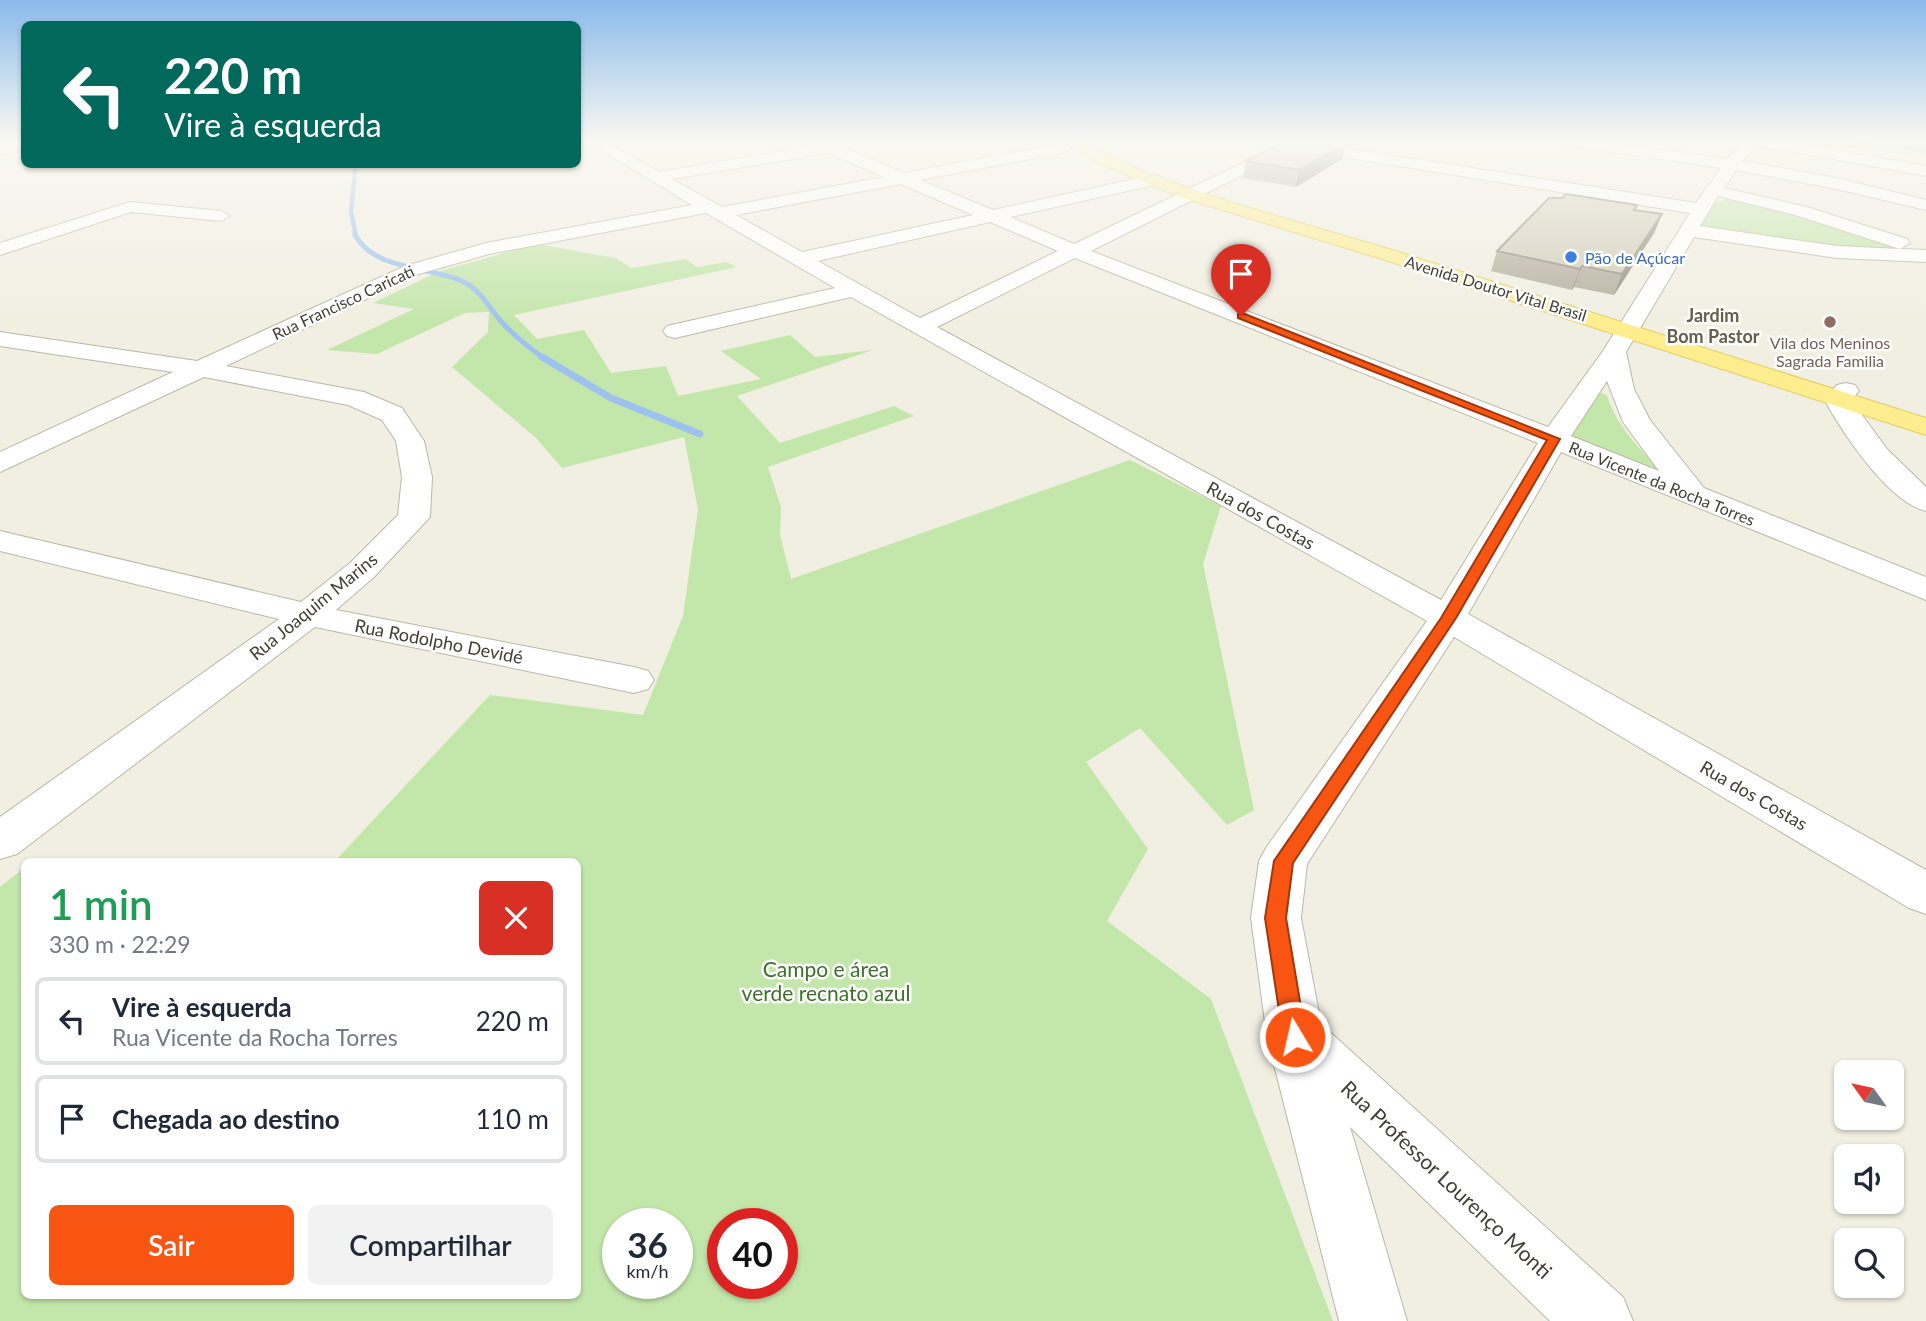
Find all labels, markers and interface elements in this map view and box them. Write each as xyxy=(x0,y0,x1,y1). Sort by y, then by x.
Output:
text: 220 m xyxy=(164,46,302,104)
icon: left xyxy=(49,49,140,140)
text: Vire à esquerda xyxy=(164,105,382,144)
pin xyxy=(1211,244,1271,316)
place label: Pão de Açúcar xyxy=(1585,248,1685,267)
marker: Pão de Açúcar xyxy=(1563,249,1579,265)
street label: Avenida Doutor Vital Brasil xyxy=(1403,251,1589,325)
icon: arrive xyxy=(1222,255,1260,293)
street label: Rua Francisco Caricati xyxy=(269,261,417,343)
district label: Jardim Bom Pastor xyxy=(1666,304,1760,347)
marker: Vila dos Meninos Sagrada Familia xyxy=(1822,314,1838,330)
place label: Vila dos Meninos Sagrada Familia xyxy=(1770,333,1890,370)
street label: Rua Vicente da Rocha Torres xyxy=(1566,437,1758,529)
street label: Rua dos Costas xyxy=(1203,476,1319,554)
street label: Rua Joaquim Marins xyxy=(245,547,382,664)
street label: Rua Rodolpho Devidé xyxy=(353,614,525,668)
street label: Rua dos Costas xyxy=(1696,755,1812,835)
text: 1 min xyxy=(49,879,153,929)
button: close xyxy=(479,881,553,955)
text: 330 m · 22:29 xyxy=(49,930,191,958)
park label: Campo e área verde recnato azul xyxy=(742,956,910,1005)
text: Vire à esquerda xyxy=(112,991,292,1023)
position arrow xyxy=(1258,1000,1332,1074)
icon: left xyxy=(53,1002,91,1040)
text: 220 m xyxy=(476,1005,549,1037)
text: Rua Vicente da Rocha Torres xyxy=(112,1023,398,1051)
north arrow xyxy=(1834,1060,1904,1130)
map controls xyxy=(1834,1060,1904,1298)
street label: Rua Professor Lourenço Monti xyxy=(1337,1075,1557,1283)
icon: arrive xyxy=(53,1100,91,1138)
text: Chegada ao destino xyxy=(112,1103,340,1135)
text: 110 m xyxy=(476,1103,549,1135)
button: sound xyxy=(1834,1144,1904,1214)
button: Sair xyxy=(49,1205,294,1285)
button: Compartilhar xyxy=(308,1205,553,1285)
speed limit sign: 40 xyxy=(707,1208,798,1299)
text: 36 xyxy=(627,1223,668,1265)
button: search xyxy=(1834,1228,1904,1298)
text: km/h xyxy=(626,1260,669,1282)

